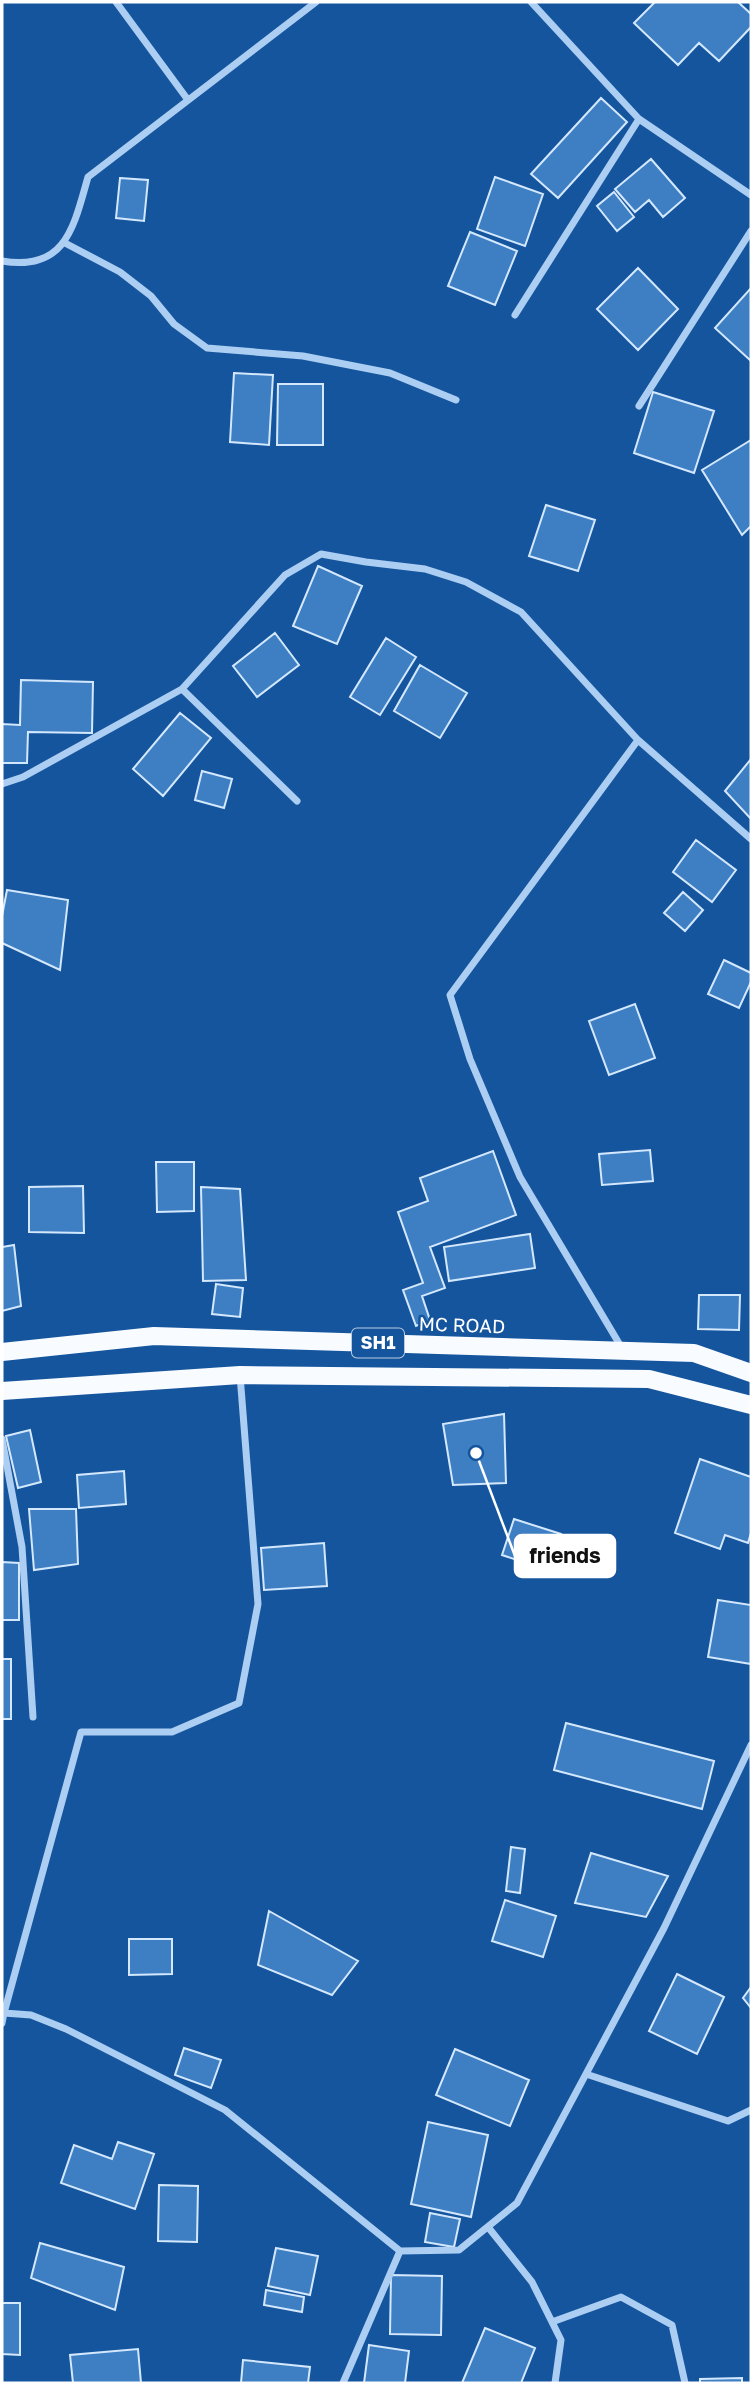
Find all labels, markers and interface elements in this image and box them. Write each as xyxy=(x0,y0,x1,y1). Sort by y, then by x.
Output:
street label: MC ROAD xyxy=(418,1311,506,1338)
road number: SH1 xyxy=(352,1328,404,1358)
callout: friends xyxy=(515,1535,615,1577)
text: friends xyxy=(529,1542,601,1568)

